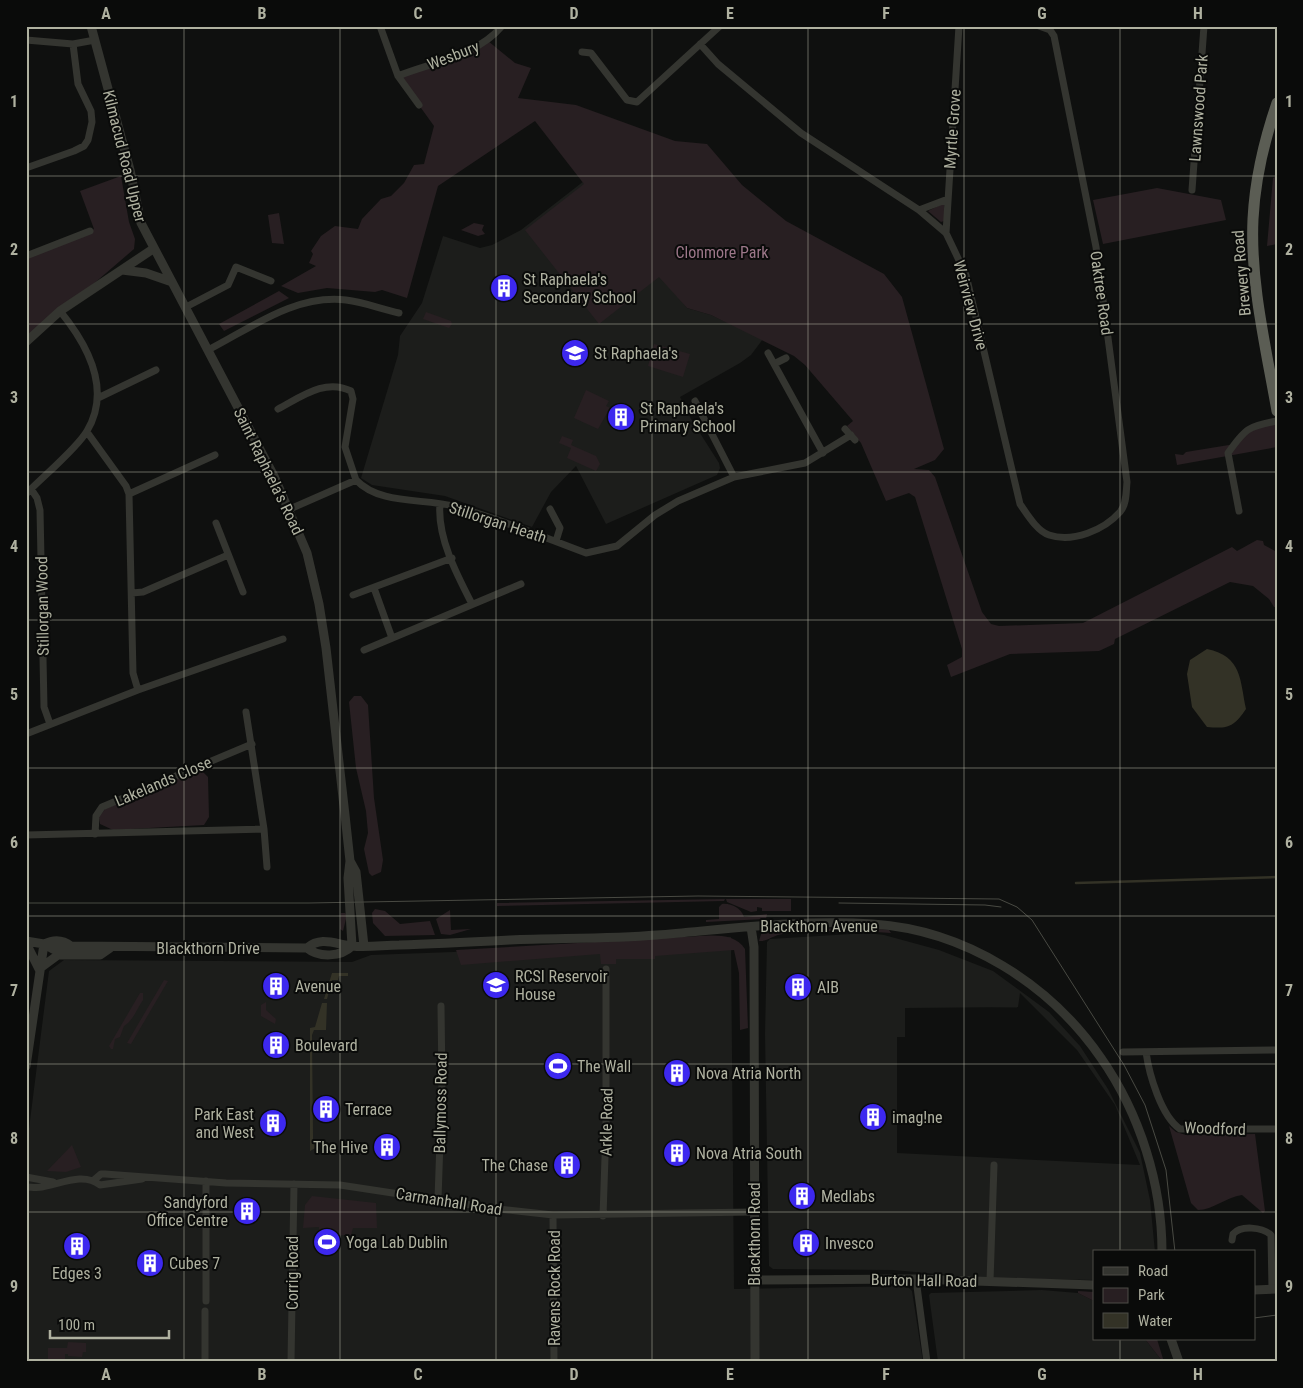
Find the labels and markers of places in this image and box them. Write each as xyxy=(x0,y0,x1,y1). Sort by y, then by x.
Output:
place label: St Raphaela's Secondary School xyxy=(523,270,636,307)
building icon: St Raphaela's Secondary School xyxy=(489,273,519,303)
school or university icon: St Raphaela's xyxy=(560,338,590,368)
place label: St Raphaela's xyxy=(594,344,678,363)
place label: St Raphaela's Primary School xyxy=(640,399,736,436)
building icon: St Raphaela's Primary School xyxy=(606,402,636,432)
place label: RCSI Reservoir House xyxy=(515,967,608,1004)
school or university icon: RCSI Reservoir House xyxy=(481,970,511,1000)
building icon: Avenue xyxy=(261,971,291,1001)
building icon: AIB xyxy=(783,972,813,1002)
place label: Avenue xyxy=(295,977,341,996)
place label: AIB xyxy=(817,978,839,997)
building icon: Boulevard xyxy=(261,1030,291,1060)
place label: Boulevard xyxy=(295,1036,358,1055)
sports icon: The Wall xyxy=(543,1051,573,1081)
place label: The Wall xyxy=(577,1057,631,1076)
building icon: Nova Atria North xyxy=(662,1058,692,1088)
place label: Nova Atria North xyxy=(696,1064,801,1083)
building icon: Terrace xyxy=(311,1094,341,1124)
place label: Terrace xyxy=(345,1100,392,1119)
building icon: imag!ne xyxy=(858,1102,888,1132)
place label: Park East and West xyxy=(194,1105,254,1142)
building icon: Park East and West xyxy=(258,1108,288,1138)
place label: imag!ne xyxy=(892,1108,942,1127)
building icon: The Hive xyxy=(372,1132,402,1162)
place label: The Hive xyxy=(313,1138,368,1157)
building icon: Nova Atria South xyxy=(662,1138,692,1168)
place label: Nova Atria South xyxy=(696,1144,802,1163)
building icon: The Chase xyxy=(552,1150,582,1180)
place label: The Chase xyxy=(482,1156,548,1175)
building icon: Medlabs xyxy=(787,1181,817,1211)
place label: Medlabs xyxy=(821,1187,875,1206)
place label: Sandyford Office Centre xyxy=(147,1193,228,1230)
building icon: Sandyford Office Centre xyxy=(232,1196,262,1226)
sports icon: Yoga Lab Dublin xyxy=(312,1227,342,1257)
building icon: Invesco xyxy=(791,1228,821,1258)
building icon: Edges 3 xyxy=(62,1231,92,1261)
place label: Yoga Lab Dublin xyxy=(346,1233,448,1252)
place label: Invesco xyxy=(825,1234,874,1253)
building icon: Cubes 7 xyxy=(135,1248,165,1278)
place label: Cubes 7 xyxy=(169,1254,220,1273)
place label: Edges 3 xyxy=(52,1264,102,1283)

